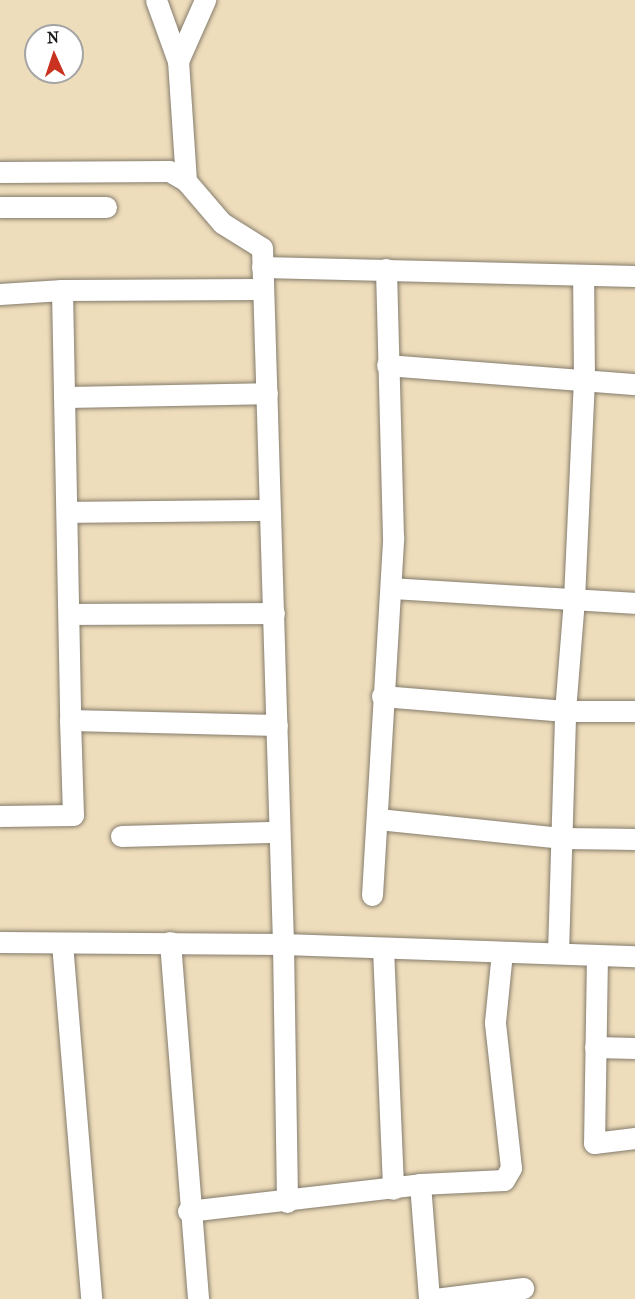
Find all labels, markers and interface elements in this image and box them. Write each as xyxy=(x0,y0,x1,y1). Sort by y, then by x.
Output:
north arrow xyxy=(24,24,84,84)
text: N xyxy=(47,28,60,47)

